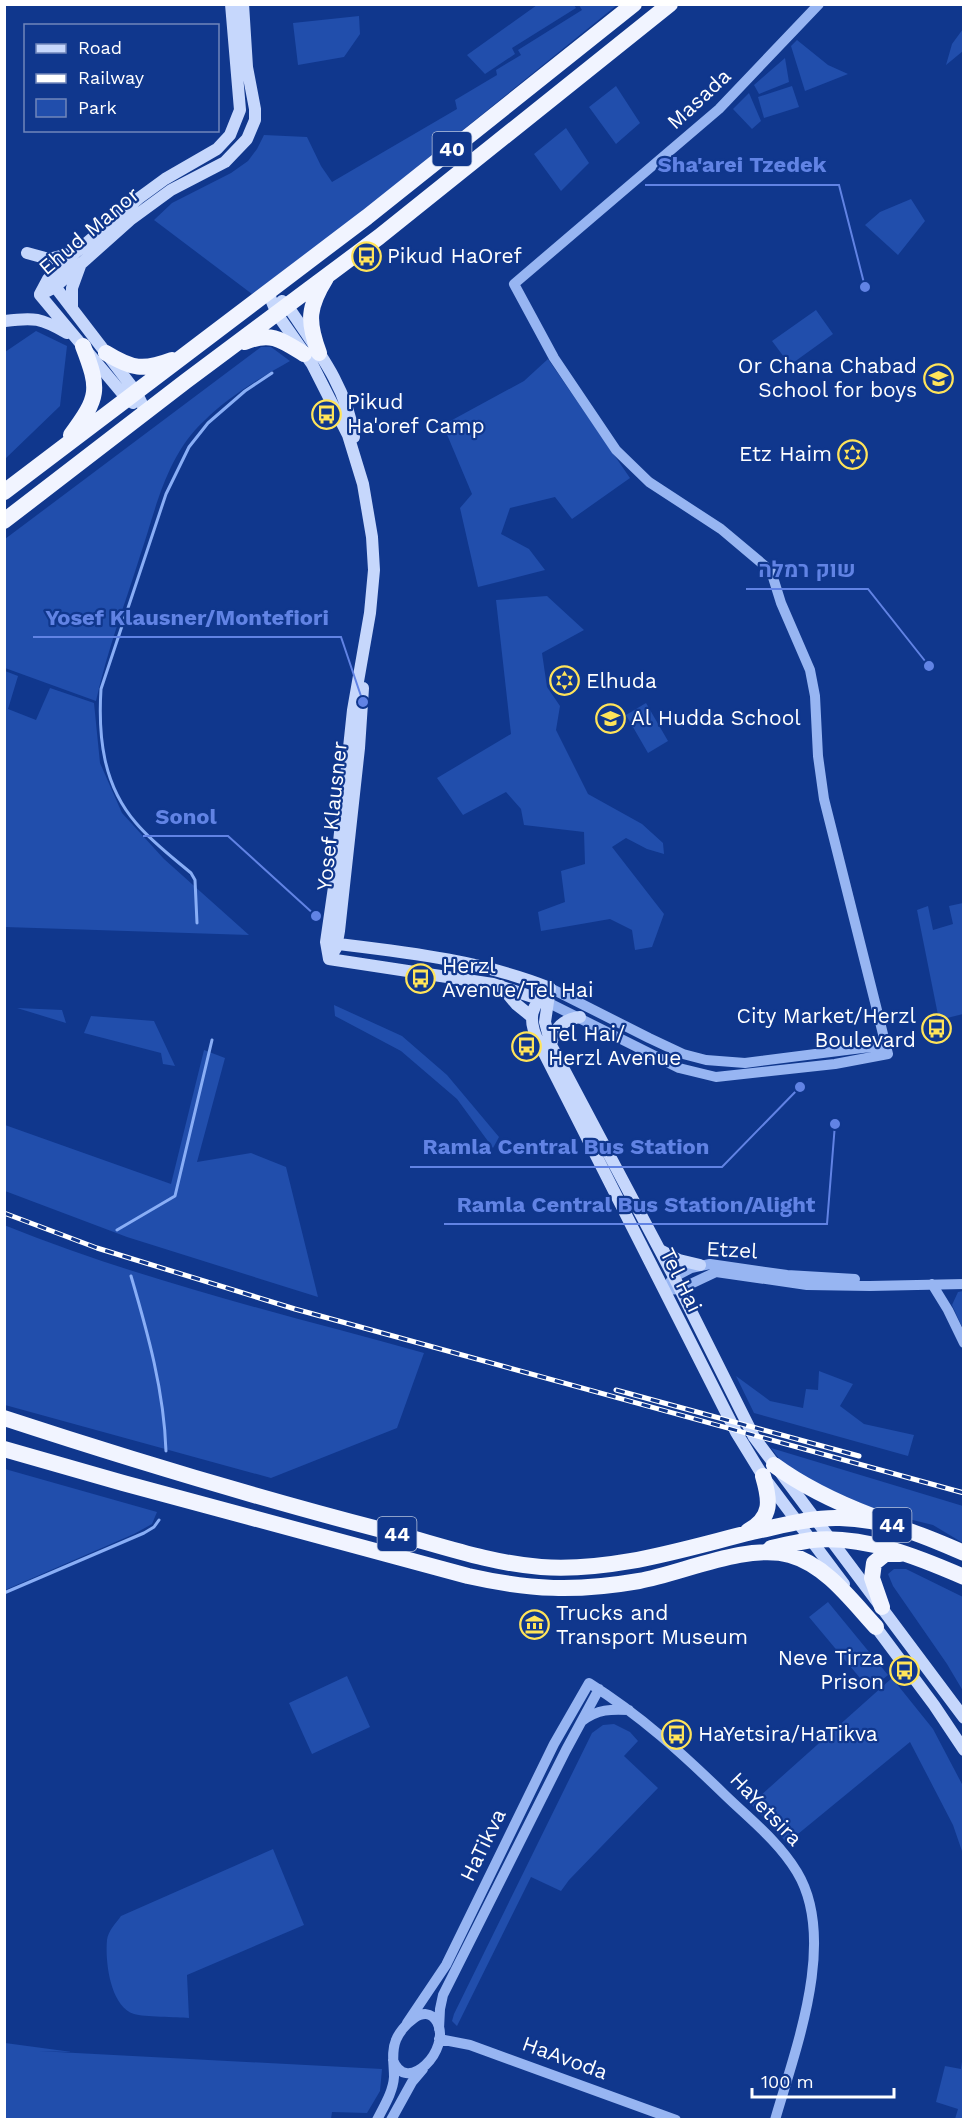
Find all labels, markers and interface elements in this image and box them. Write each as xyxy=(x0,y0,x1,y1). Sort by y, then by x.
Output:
legend xyxy=(24,24,219,132)
text: Road xyxy=(78,37,122,58)
street label: Masada xyxy=(662,63,736,134)
text: Railway xyxy=(78,67,145,88)
text: Park xyxy=(78,97,117,118)
road number: 40 xyxy=(432,132,472,166)
callout: Sha'arei Tzedek xyxy=(645,145,839,185)
text: Sha'arei Tzedek xyxy=(658,152,827,177)
street label: Ehud Manor xyxy=(33,181,144,280)
bus stop icon: Pikud HaOref xyxy=(350,240,382,272)
place label: Pikud HaOref xyxy=(387,243,522,268)
place label: Or Chana Chabad School for boys xyxy=(738,353,917,402)
school or university icon: Or Chana Chabad School for boys xyxy=(922,362,954,394)
place label: Pikud Ha'oref Camp xyxy=(347,389,485,438)
bus stop icon: Pikud Ha'oref Camp xyxy=(310,398,342,430)
synagogue icon: Etz Haim xyxy=(837,438,869,470)
place label: Etz Haim xyxy=(739,441,832,466)
callout: שוק רמלה xyxy=(746,549,868,589)
text: שוק רמלה xyxy=(758,557,856,582)
callout: Yosef Klausner/Montefiori xyxy=(33,597,341,637)
text: Yosef Klausner/Montefiori xyxy=(45,605,329,630)
synagogue icon: Elhuda xyxy=(549,665,581,697)
place label: Elhuda xyxy=(586,668,657,693)
school or university icon: Al Hudda School xyxy=(594,702,626,734)
place label: Al Hudda School xyxy=(631,705,801,730)
street label: Yosef Klausner xyxy=(311,739,352,892)
callout: Sonol xyxy=(143,796,228,836)
text: Sonol xyxy=(155,804,217,829)
place label: Herzl Avenue/Tel Hai xyxy=(442,953,594,1002)
bus stop icon: Herzl Avenue/Tel Hai xyxy=(405,962,437,994)
place label: City Market/Herzl Boulevard xyxy=(737,1003,917,1052)
bus stop icon: City Market/Herzl Boulevard xyxy=(921,1012,953,1044)
place label: Tel Hai/ Herzl Avenue xyxy=(548,1021,681,1070)
bus stop icon: Tel Hai/ Herzl Avenue xyxy=(511,1030,543,1062)
callout: Ramla Central Bus Station xyxy=(410,1127,722,1167)
text: Ramla Central Bus Station xyxy=(423,1134,709,1159)
callout: Ramla Central Bus Station/Alight xyxy=(444,1184,827,1224)
text: Ramla Central Bus Station/Alight xyxy=(457,1192,816,1217)
street label: Etzel xyxy=(706,1236,759,1263)
street label: Tel Hai xyxy=(655,1244,708,1316)
road number: 44 xyxy=(872,1508,912,1542)
road number: 44 xyxy=(378,1517,416,1551)
place label: Trucks and Transport Museum xyxy=(556,1600,748,1649)
museum icon: Trucks and Transport Museum xyxy=(519,1609,551,1641)
place label: Neve Tirza Prison xyxy=(778,1645,884,1694)
bus stop icon: Neve Tirza Prison xyxy=(889,1654,921,1686)
bus stop icon: HaYetsira/HaTikva xyxy=(661,1718,693,1750)
place label: HaYetsira/HaTikva xyxy=(698,1721,878,1746)
street label: HaYetsira xyxy=(725,1767,808,1851)
street label: HaTikva xyxy=(454,1804,511,1885)
street label: HaAvoda xyxy=(519,2031,611,2085)
scale bar xyxy=(752,2061,894,2099)
text: 100 m xyxy=(761,2071,814,2092)

